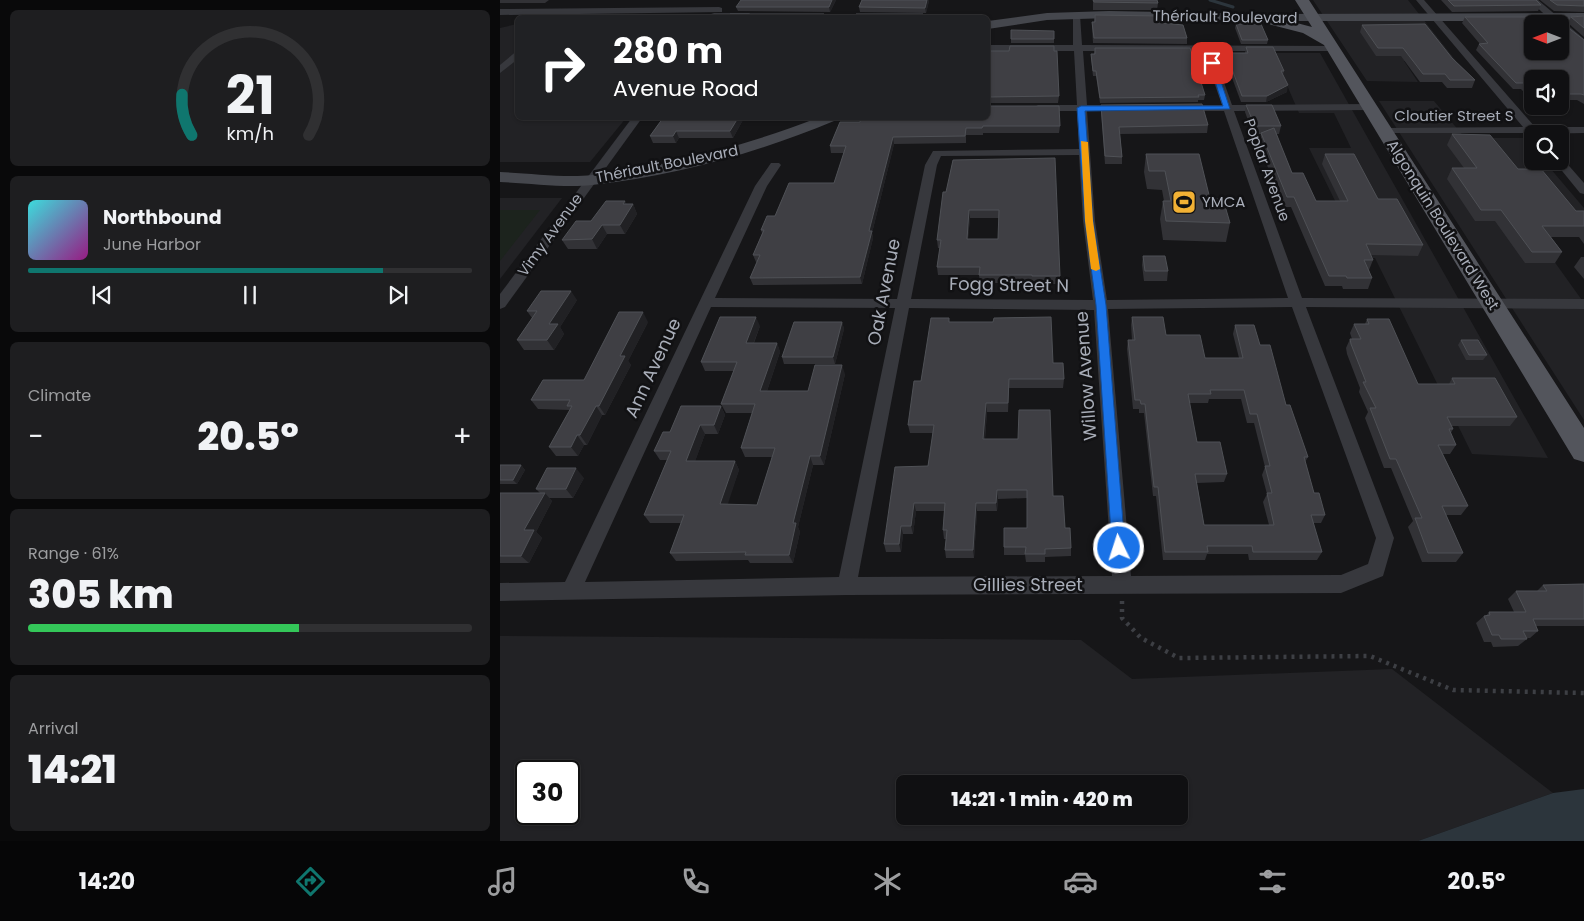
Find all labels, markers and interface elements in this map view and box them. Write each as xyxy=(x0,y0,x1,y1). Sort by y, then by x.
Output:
street label: Thériault Boulevard xyxy=(1152,5,1298,28)
north arrow xyxy=(1524,15,1569,60)
map controls xyxy=(1524,15,1569,170)
text: 280 m xyxy=(613,26,723,75)
icon: right xyxy=(530,35,595,100)
pin xyxy=(1191,42,1233,84)
icon: arrive xyxy=(1198,49,1226,77)
text: 21 xyxy=(225,59,275,132)
button: sound xyxy=(1524,70,1569,115)
text: Avenue Road xyxy=(613,73,759,104)
street label: Cloutier Street S xyxy=(1394,105,1514,126)
street label: Poplar Avenue xyxy=(1239,115,1296,224)
text: km/h xyxy=(226,121,274,146)
button: search xyxy=(1524,125,1569,170)
street label: Algonquin Boulevard West xyxy=(1382,136,1505,314)
street label: Thériault Boulevard xyxy=(594,139,740,188)
street label: Vimy Avenue xyxy=(512,189,587,281)
sports icon: YMCA xyxy=(1171,189,1197,215)
place label: YMCA xyxy=(1202,191,1245,212)
text: Northbound xyxy=(103,204,222,231)
text: June Harbor xyxy=(103,233,201,256)
street label: Oak Avenue xyxy=(861,237,906,347)
street label: Fogg Street N xyxy=(949,271,1069,298)
icon: previous xyxy=(88,281,116,309)
icon: pause xyxy=(236,281,264,309)
icon: next xyxy=(384,281,412,309)
street label: Willow Avenue xyxy=(1069,311,1102,442)
street label: Ann Avenue xyxy=(618,314,687,422)
text: Climate xyxy=(28,384,91,407)
text: 20.5° xyxy=(198,410,299,463)
text: − xyxy=(28,417,43,456)
text: + xyxy=(453,417,472,456)
position arrow xyxy=(1092,521,1144,573)
text: Range · 61% xyxy=(28,542,119,565)
text: 305 km xyxy=(28,568,173,621)
street label: Gillies Street xyxy=(973,572,1083,597)
text: Arrival xyxy=(28,717,78,740)
text: 14:21 xyxy=(28,743,117,796)
speed limit sign: 30 xyxy=(515,760,580,825)
text: 14:21 · 1 min · 420 m xyxy=(951,786,1133,813)
icon: directions xyxy=(293,864,328,899)
icon: music xyxy=(485,864,520,899)
icon: phone xyxy=(678,864,713,899)
icon: climate xyxy=(870,864,905,899)
icon: car xyxy=(1063,864,1098,899)
icon: filters xyxy=(1255,864,1290,899)
text: 14:20 xyxy=(79,866,135,897)
text: 20.5° xyxy=(1448,866,1505,897)

